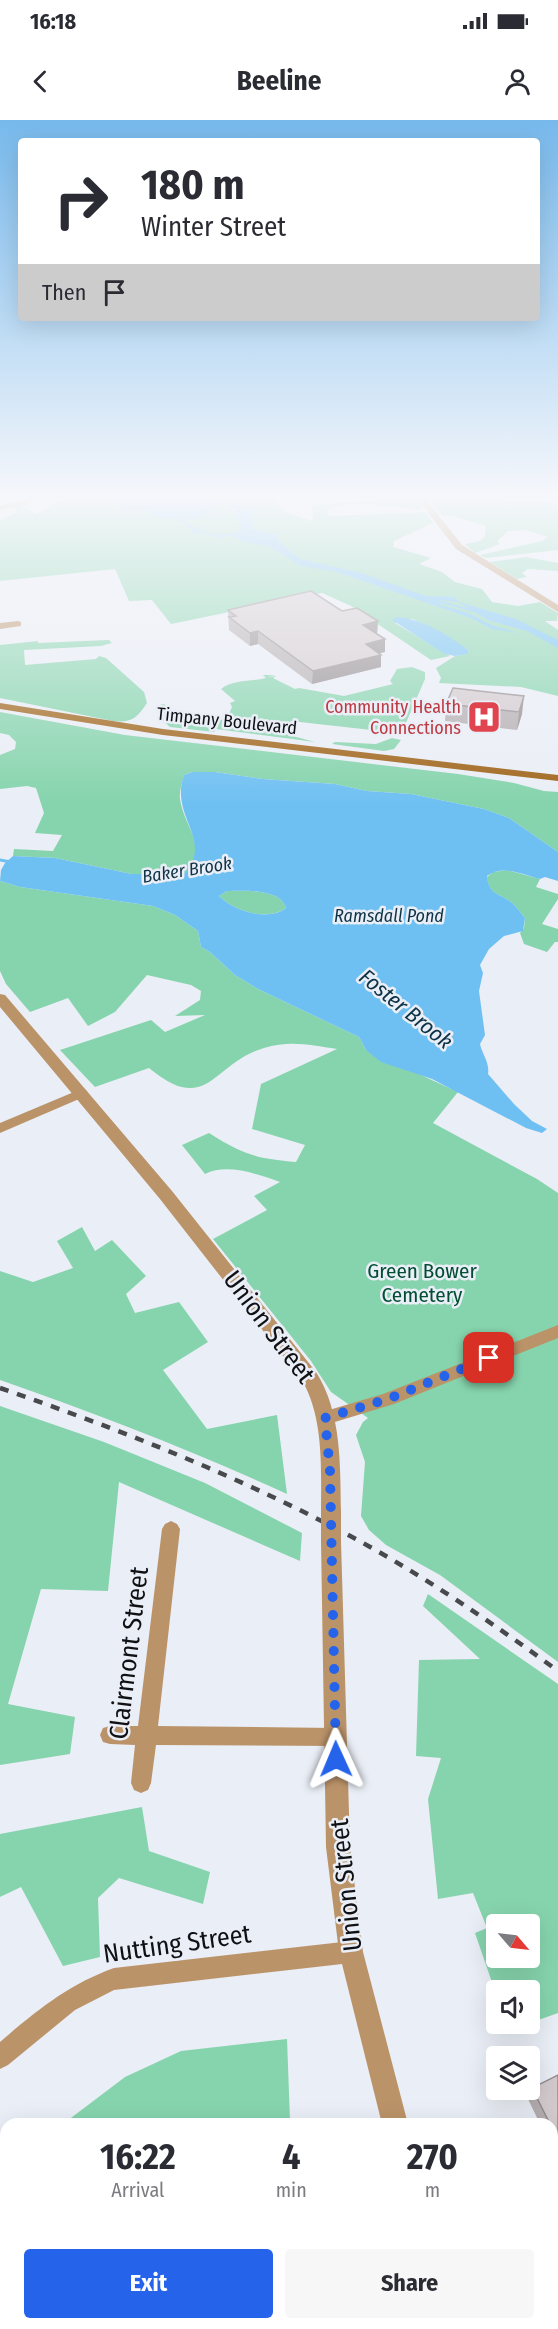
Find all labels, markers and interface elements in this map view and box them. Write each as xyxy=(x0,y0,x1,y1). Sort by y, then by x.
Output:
text: 16:18 xyxy=(30,8,76,35)
icon: back xyxy=(24,65,57,98)
text: Beeline xyxy=(237,65,321,97)
icon: person xyxy=(501,65,534,98)
text: 180 m xyxy=(141,160,245,210)
icon: right xyxy=(42,162,120,240)
text: Winter Street xyxy=(141,211,286,243)
icon: arrive xyxy=(98,276,131,309)
text: Then xyxy=(42,279,86,306)
place label: Community Health Connections xyxy=(325,696,461,739)
hospital icon: Community Health Connections xyxy=(466,699,502,735)
street label: Timpany Boulevard xyxy=(156,703,298,739)
water label: Baker Brook xyxy=(141,852,233,888)
water label: Ramsdall Pond xyxy=(334,905,444,927)
water label: Foster Brook xyxy=(354,963,458,1055)
park label: Green Bower Cemetery xyxy=(367,1258,477,1308)
street label: Union Street xyxy=(217,1265,322,1390)
pin xyxy=(463,1332,514,1383)
icon: arrive xyxy=(472,1341,505,1374)
street label: Clairmont Street xyxy=(103,1564,155,1741)
position arrow xyxy=(304,1727,368,1791)
street label: Union Street xyxy=(324,1817,368,1953)
north arrow xyxy=(486,1914,540,1968)
map controls xyxy=(486,1914,540,2100)
street label: Nutting Street xyxy=(101,1918,253,1970)
button: sound xyxy=(486,1980,540,2034)
button: layers xyxy=(486,2046,540,2100)
text: 16:22 xyxy=(100,2135,176,2179)
text: 4 xyxy=(282,2135,300,2179)
text: 270 xyxy=(407,2135,458,2179)
text: Arrival xyxy=(111,2178,164,2202)
text: min xyxy=(276,2178,307,2202)
text: m xyxy=(425,2178,440,2202)
button: Exit xyxy=(24,2249,273,2318)
button: Share xyxy=(285,2249,534,2318)

